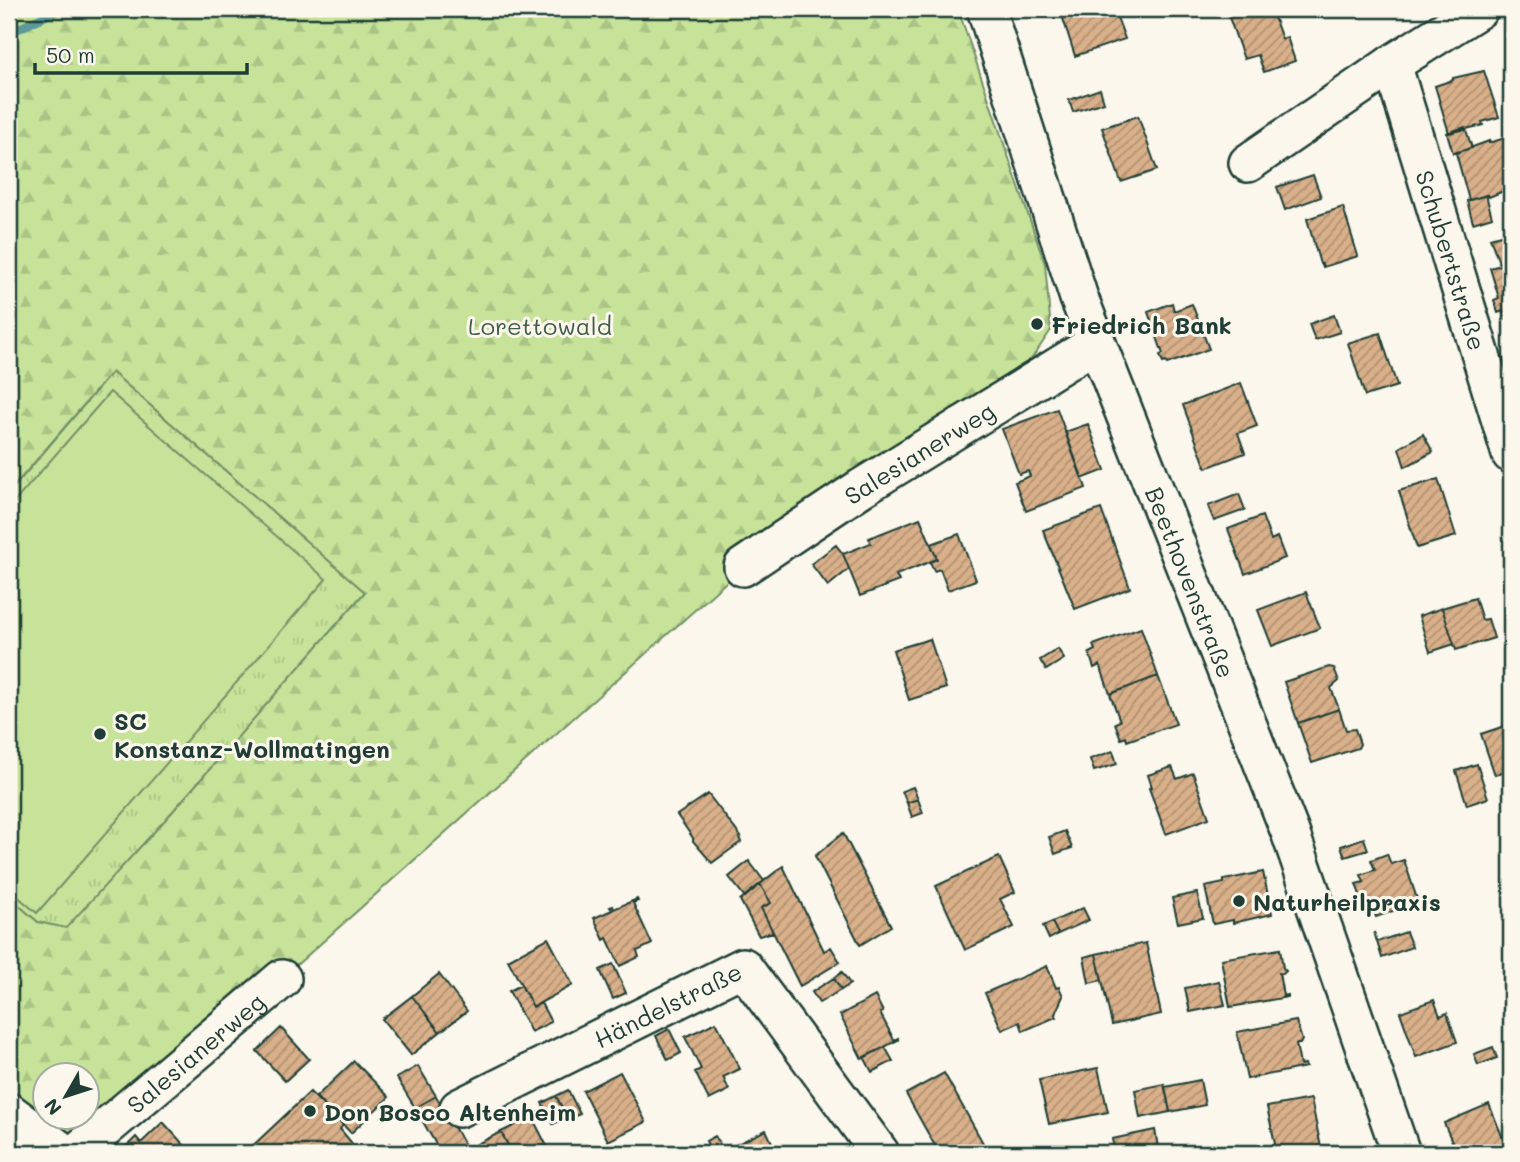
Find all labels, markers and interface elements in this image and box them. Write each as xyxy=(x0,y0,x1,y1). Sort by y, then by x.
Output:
scale bar xyxy=(35,32,247,76)
text: 50 m xyxy=(46,41,95,68)
street label: Schubertstraße xyxy=(1410,166,1494,354)
place label: Friedrich Bank xyxy=(1051,309,1232,340)
park label: Lorettowald xyxy=(468,310,612,341)
marker: Friedrich Bank xyxy=(1029,316,1045,332)
street label: Salesianerweg xyxy=(838,394,1000,511)
street label: Beethovenstraße xyxy=(1139,482,1243,682)
place label: SC Konstanz-Wollmatingen xyxy=(114,705,390,764)
marker: SC Konstanz-Wollmatingen xyxy=(92,726,108,742)
place label: Naturheilpraxis xyxy=(1253,886,1441,917)
marker: Naturheilpraxis xyxy=(1231,893,1247,909)
street label: Händelstraße xyxy=(589,955,747,1054)
street label: Salesianerweg xyxy=(120,985,270,1119)
north arrow xyxy=(32,1060,102,1130)
text: N xyxy=(38,1094,67,1120)
place label: Don Bosco Altenheim xyxy=(324,1096,576,1127)
marker: Don Bosco Altenheim xyxy=(302,1103,318,1119)

